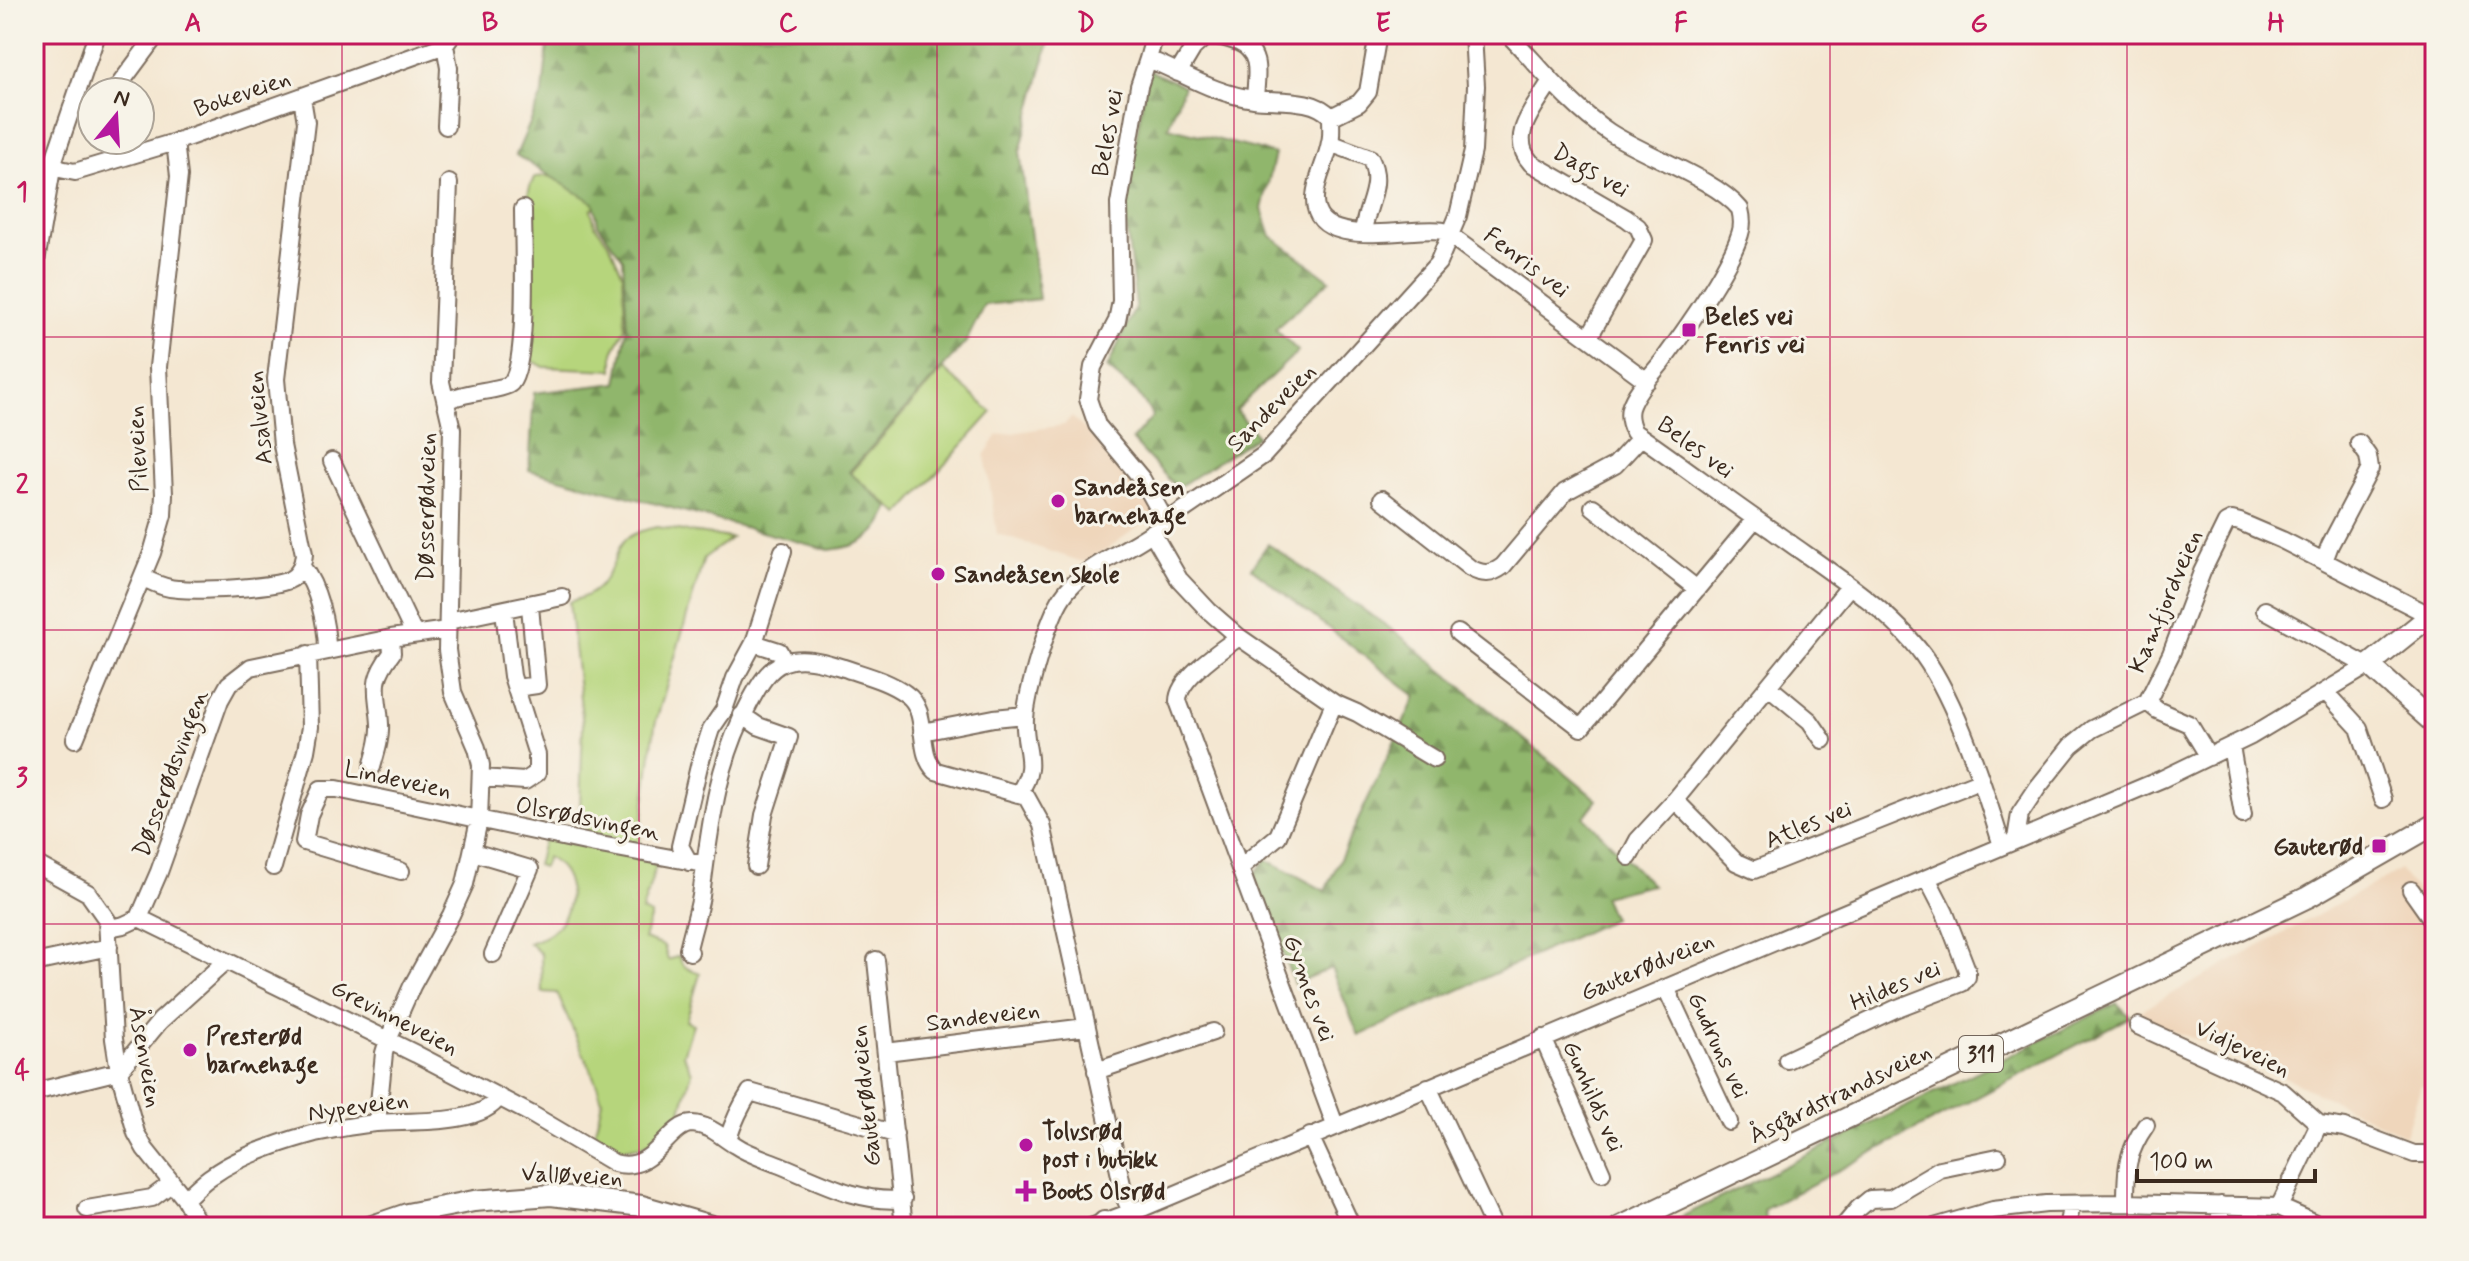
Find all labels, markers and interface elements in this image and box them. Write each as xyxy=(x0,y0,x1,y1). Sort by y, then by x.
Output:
text: A xyxy=(184,7,202,41)
text: B xyxy=(482,7,498,41)
text: C xyxy=(779,7,798,41)
text: D xyxy=(1077,7,1095,41)
text: E xyxy=(1375,7,1391,41)
text: F xyxy=(1674,7,1688,41)
text: G xyxy=(1970,7,1988,41)
text: H xyxy=(2268,7,2285,41)
street label: Bokeveien xyxy=(190,63,295,125)
north arrow xyxy=(76,76,156,156)
text: N xyxy=(110,83,133,114)
street label: Beles vei xyxy=(1086,87,1131,179)
street label: Dags vei xyxy=(1545,137,1634,208)
text: 1 xyxy=(16,176,28,210)
street label: Fenris vei xyxy=(1477,221,1575,306)
place label: Beles vei Fenris vei xyxy=(1705,302,1805,361)
marker: Beles vei Fenris vei xyxy=(1680,321,1698,339)
street label: Sandeveien xyxy=(1221,357,1323,459)
street label: Asalveien xyxy=(240,369,281,466)
street label: Pileveien xyxy=(121,405,156,493)
street label: Beles vei xyxy=(1650,410,1740,487)
street label: Døsserødveien xyxy=(411,432,444,582)
text: 2 xyxy=(16,469,29,503)
place label: Sandeåsen barnehage xyxy=(1074,473,1187,535)
marker: Sandeåsen barnehage xyxy=(1049,492,1067,510)
street label: Kamfjordveien xyxy=(2122,525,2211,678)
place label: Sandeåsen skole xyxy=(954,560,1120,591)
marker: Sandeåsen skole xyxy=(929,565,947,583)
street label: Døsserødsvingen xyxy=(127,685,219,863)
street label: Lindeveien xyxy=(341,754,454,807)
text: 3 xyxy=(16,762,28,796)
street label: Olsrødsvingen xyxy=(512,790,663,852)
street label: Atles vei xyxy=(1761,794,1856,857)
place label: Gauterød xyxy=(2273,832,2363,863)
marker: Gauterød xyxy=(2370,837,2388,855)
street label: Gauterødveien xyxy=(1576,925,1719,1009)
street label: Gymes vei xyxy=(1275,931,1342,1046)
street label: Hildes vei xyxy=(1846,953,1946,1019)
street label: Grevinneveien xyxy=(325,973,463,1064)
street label: Gudruns vei xyxy=(1679,987,1756,1104)
street label: Sandeveien xyxy=(925,995,1042,1040)
street label: Åsenveien xyxy=(120,1004,169,1110)
street label: Vidjeveien xyxy=(2190,1013,2295,1086)
place label: Presterød barnehage xyxy=(206,1022,319,1084)
street label: Gauterødveien xyxy=(844,1024,889,1168)
street label: Gunhilds vei xyxy=(1554,1036,1631,1157)
road number: 311 xyxy=(1959,1036,2003,1072)
street label: Åsgårdstrandsveien xyxy=(1744,1037,1938,1155)
marker: Presterød barnehage xyxy=(181,1041,199,1059)
text: 4 xyxy=(14,1055,30,1089)
street label: Nypeveien xyxy=(306,1085,410,1130)
place label: Tolvsrød post i butikk xyxy=(1042,1117,1159,1176)
scale bar xyxy=(2137,1133,2315,1183)
marker: Tolvsrød post i butikk xyxy=(1017,1136,1035,1154)
text: 100 m xyxy=(2149,1147,2213,1178)
street label: Valløveien xyxy=(520,1158,624,1195)
place label: Boots Olsrød xyxy=(1042,1177,1165,1208)
marker: Boots Olsrød xyxy=(1017,1182,1035,1200)

